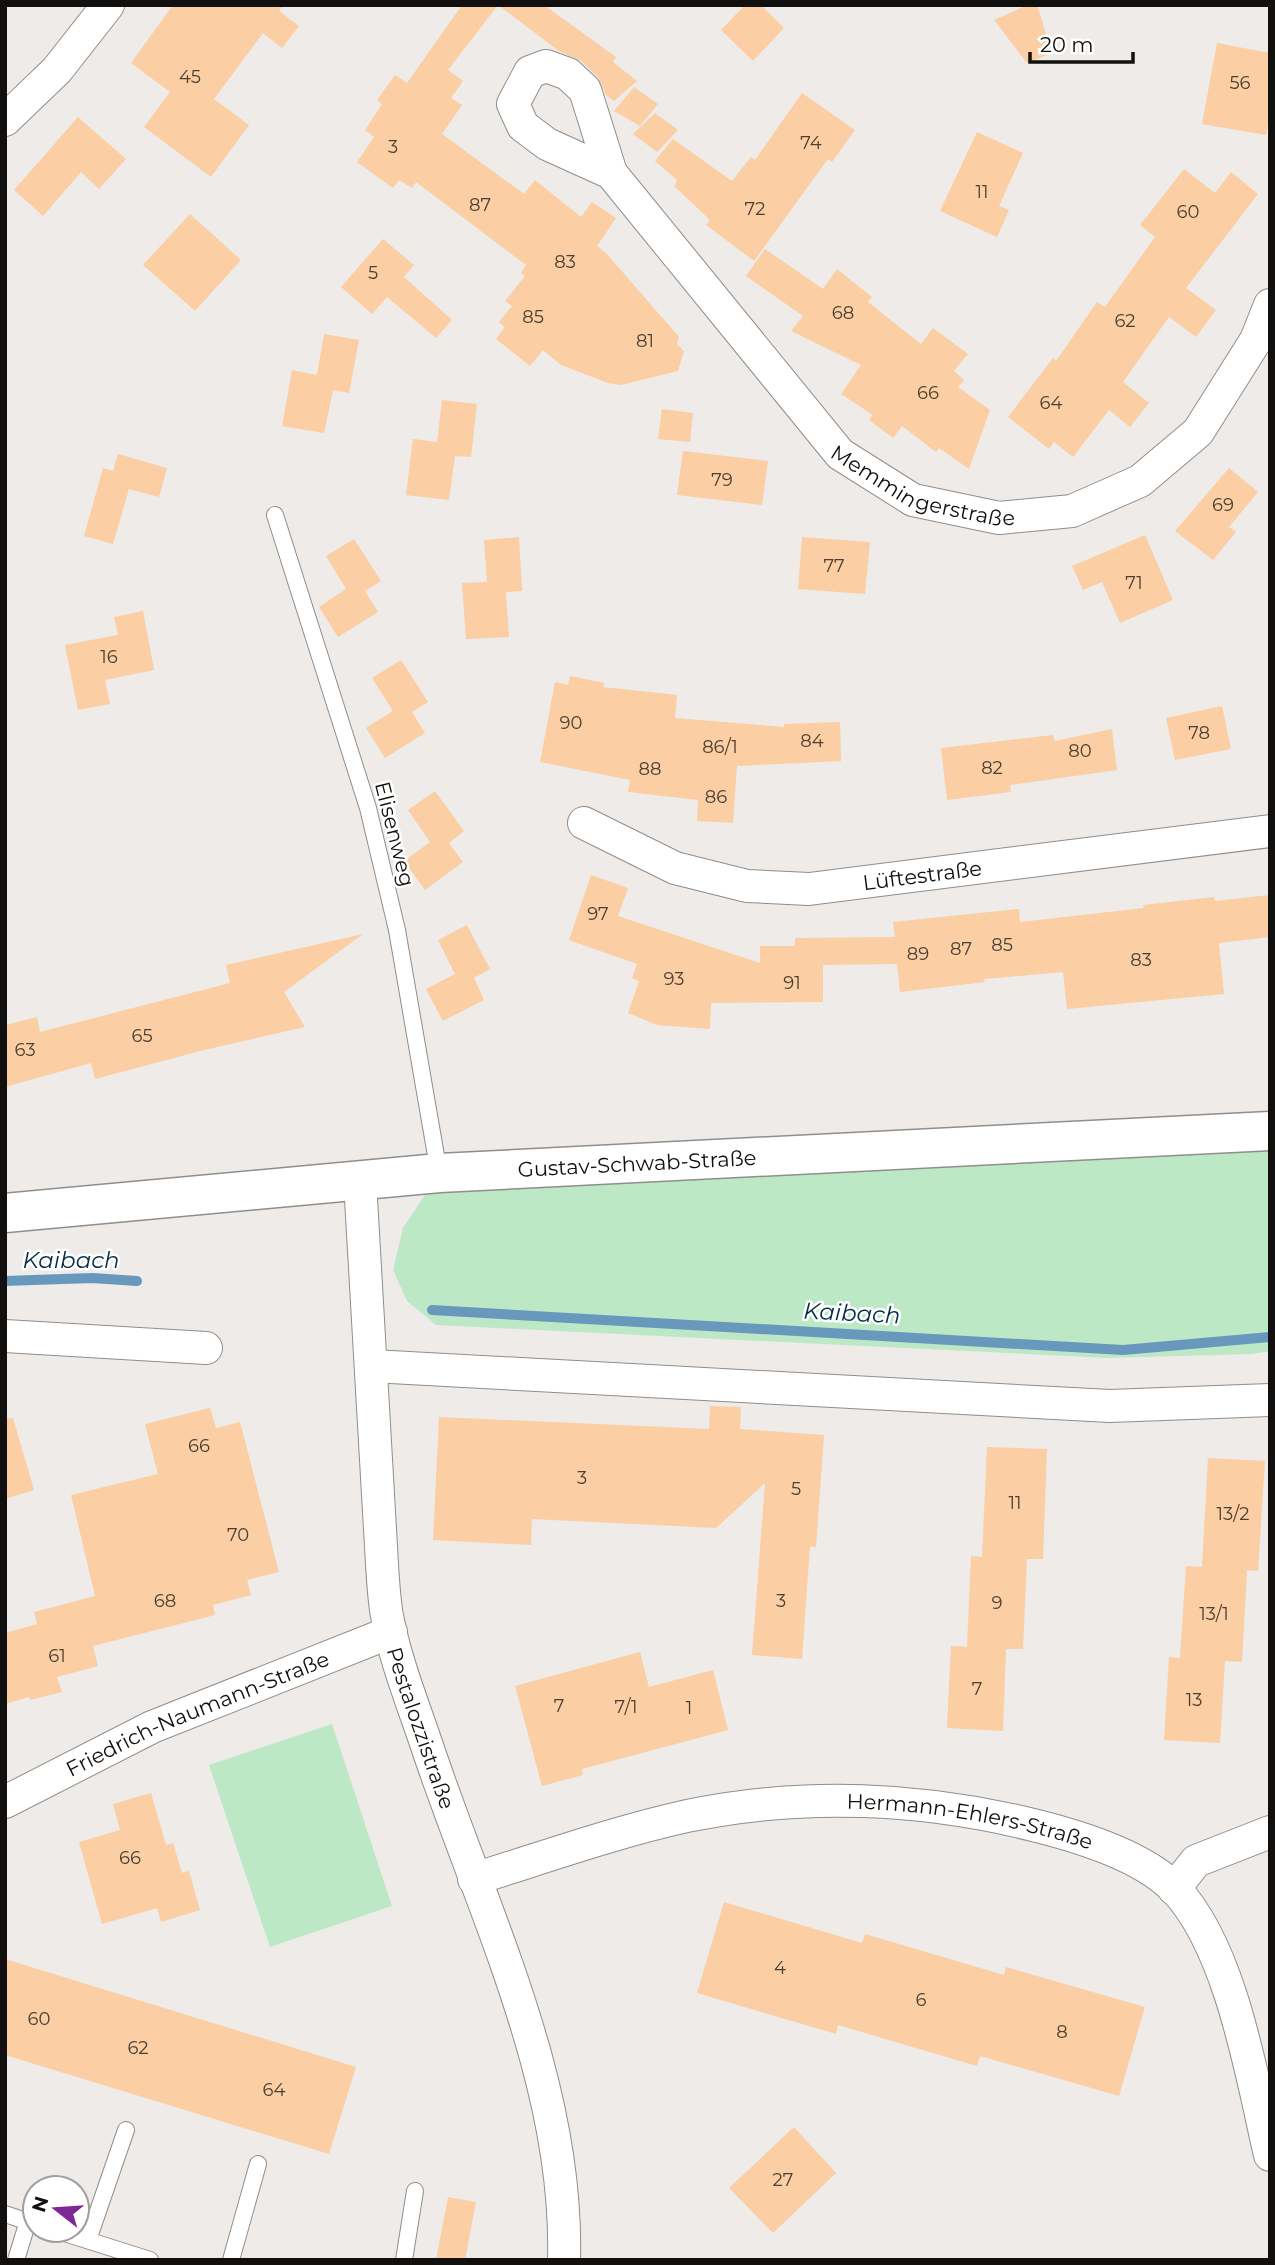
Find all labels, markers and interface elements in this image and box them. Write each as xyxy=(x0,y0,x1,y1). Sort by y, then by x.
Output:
scale bar xyxy=(1030,21,1133,65)
text: 20 m xyxy=(1040,32,1094,57)
house number: 45 xyxy=(179,66,201,88)
house number: 56 xyxy=(1229,72,1251,94)
house number: 74 xyxy=(800,132,822,154)
house number: 3 xyxy=(388,136,398,158)
house number: 11 xyxy=(976,181,989,203)
house number: 87 xyxy=(469,194,491,216)
house number: 72 xyxy=(745,198,765,220)
house number: 60 xyxy=(1177,201,1199,223)
house number: 83 xyxy=(554,251,576,273)
house number: 5 xyxy=(368,262,378,284)
house number: 68 xyxy=(832,302,854,324)
house number: 85 xyxy=(522,306,544,328)
house number: 62 xyxy=(1114,310,1136,332)
house number: 81 xyxy=(636,330,654,352)
house number: 66 xyxy=(917,382,939,404)
house number: 64 xyxy=(1040,392,1063,414)
street label: Memmingerstraße xyxy=(827,439,1016,531)
house number: 79 xyxy=(711,469,733,491)
house number: 69 xyxy=(1212,494,1234,516)
house number: 77 xyxy=(823,555,845,577)
house number: 71 xyxy=(1125,572,1143,594)
house number: 16 xyxy=(100,646,118,668)
house number: 90 xyxy=(560,712,582,734)
house number: 78 xyxy=(1188,722,1210,744)
house number: 84 xyxy=(800,730,824,752)
house number: 86/1 xyxy=(702,736,738,758)
house number: 80 xyxy=(1068,740,1092,762)
house number: 82 xyxy=(981,757,1003,779)
house number: 88 xyxy=(639,758,661,780)
street label: Elisenweg xyxy=(370,779,420,889)
house number: 86 xyxy=(705,786,727,808)
street label: Lüftestraße xyxy=(861,855,983,895)
house number: 97 xyxy=(587,903,609,925)
house number: 85 xyxy=(991,934,1013,956)
house number: 87 xyxy=(950,938,972,960)
house number: 89 xyxy=(907,943,929,965)
house number: 83 xyxy=(1130,949,1152,971)
house number: 93 xyxy=(664,968,684,990)
house number: 91 xyxy=(783,972,801,994)
house number: 65 xyxy=(131,1025,153,1047)
house number: 63 xyxy=(14,1039,36,1061)
street label: Gustav-Schwab-Straße xyxy=(517,1144,757,1182)
water label: Kaibach xyxy=(22,1246,120,1274)
water label: Kaibach xyxy=(803,1296,901,1330)
house number: 66 xyxy=(188,1435,210,1457)
house number: 3 xyxy=(577,1467,587,1489)
house number: 5 xyxy=(791,1478,801,1500)
house number: 11 xyxy=(1009,1492,1022,1514)
house number: 13/2 xyxy=(1217,1503,1249,1525)
house number: 70 xyxy=(227,1524,249,1546)
house number: 68 xyxy=(154,1590,176,1612)
house number: 3 xyxy=(776,1590,786,1612)
house number: 9 xyxy=(992,1592,1003,1614)
house number: 13/1 xyxy=(1199,1603,1229,1625)
street label: Pestalozzistraße xyxy=(382,1644,461,1812)
house number: 61 xyxy=(48,1645,66,1667)
street label: Friedrich-Naumann-Straße xyxy=(62,1646,332,1781)
house number: 7 xyxy=(972,1678,982,1700)
house number: 13 xyxy=(1186,1689,1202,1711)
house number: 7 xyxy=(554,1695,564,1717)
house number: 7/1 xyxy=(615,1696,637,1718)
house number: 1 xyxy=(686,1697,692,1719)
street label: Hermann-Ehlers-Straße xyxy=(846,1788,1096,1854)
house number: 66 xyxy=(119,1847,141,1869)
house number: 4 xyxy=(774,1957,786,1979)
house number: 6 xyxy=(916,1989,927,2011)
house number: 60 xyxy=(28,2008,50,2030)
house number: 8 xyxy=(1056,2021,1068,2043)
house number: 62 xyxy=(127,2037,149,2059)
house number: 64 xyxy=(263,2079,286,2101)
house number: 27 xyxy=(773,2169,793,2191)
north arrow xyxy=(21,2174,91,2244)
text: N xyxy=(27,2193,53,2215)

